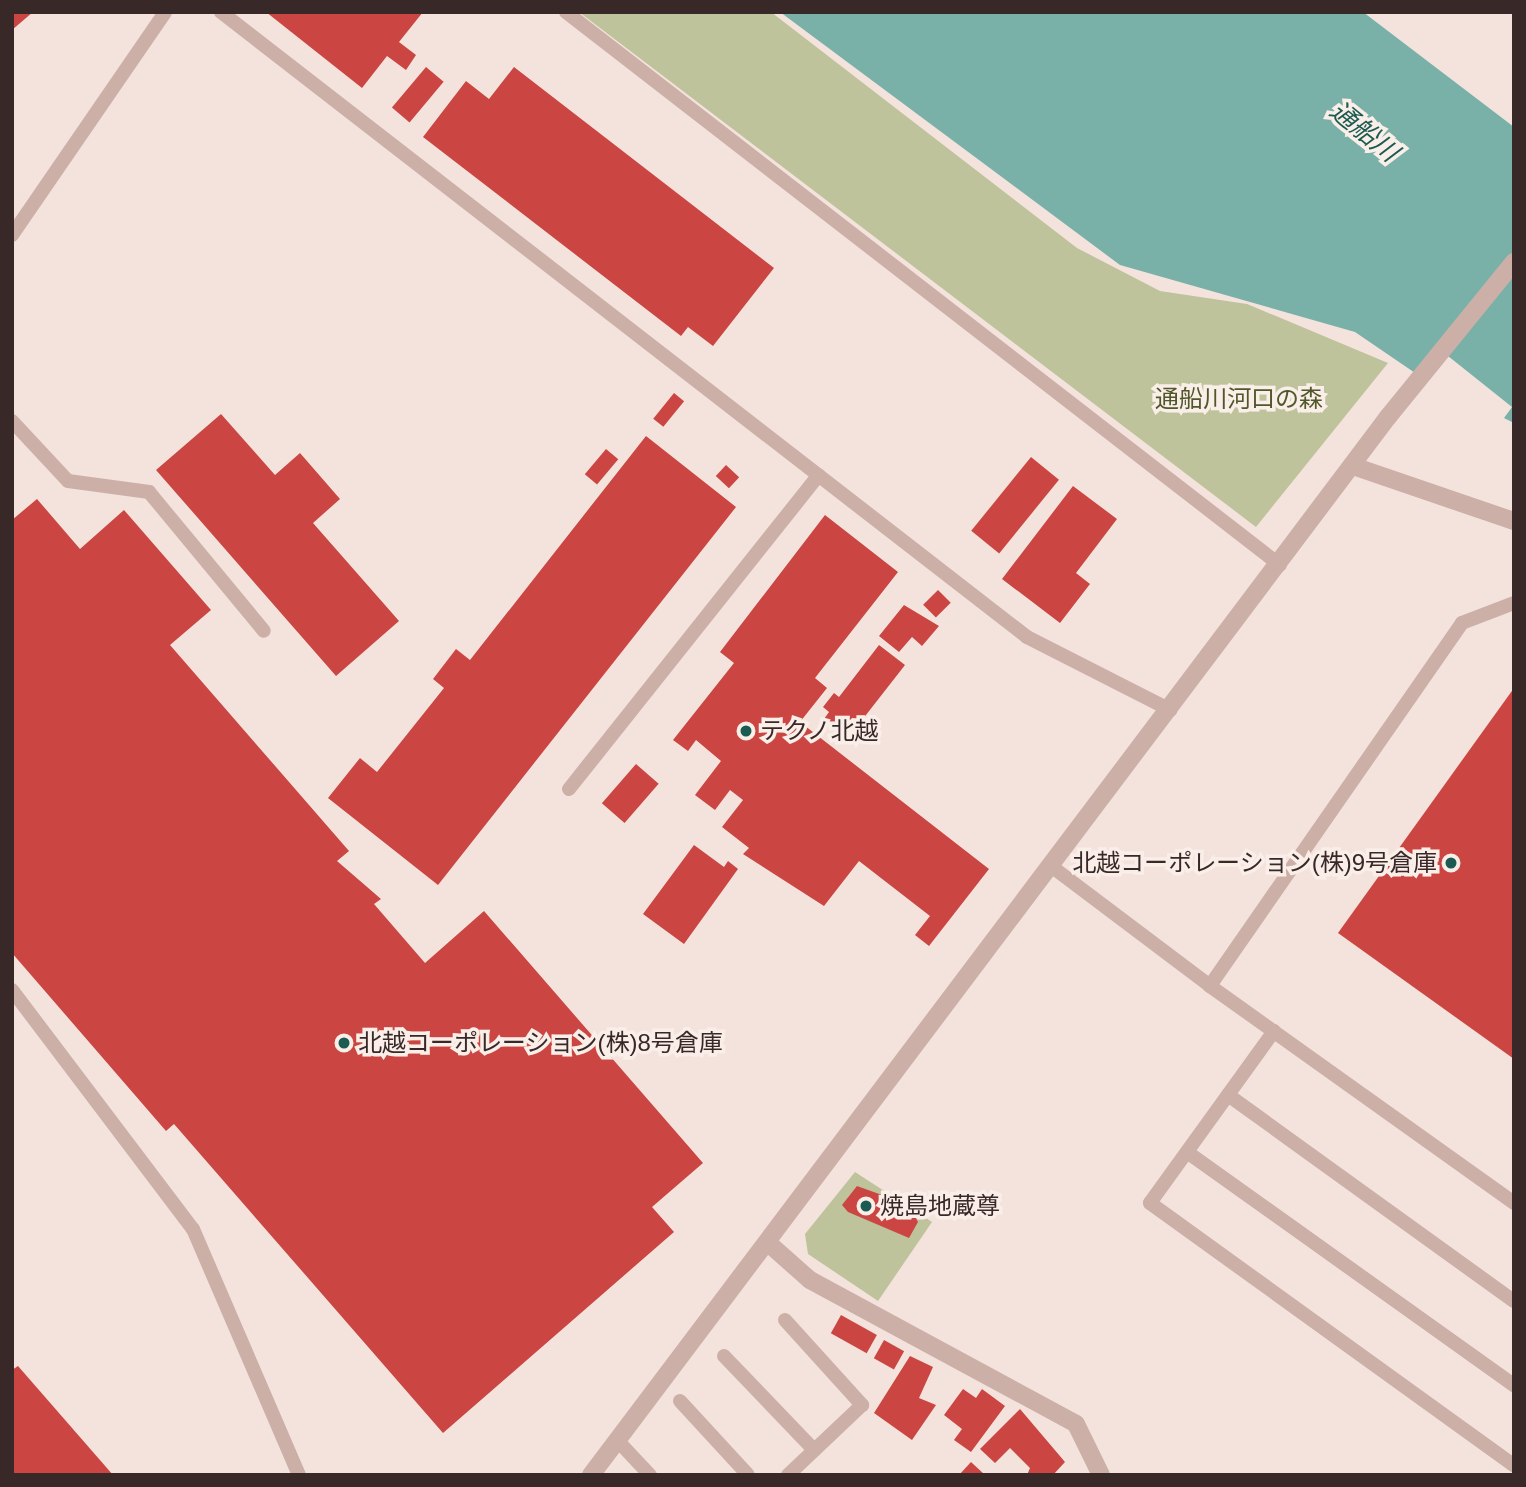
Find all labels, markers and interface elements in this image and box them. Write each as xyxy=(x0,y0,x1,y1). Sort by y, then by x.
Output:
water label: 通船川 xyxy=(1324,95,1404,169)
park label: 通船川河口の森 xyxy=(1155,385,1323,413)
place label: テクノ北越 xyxy=(760,717,880,745)
marker: テクノ北越 xyxy=(738,723,754,739)
place label: 北越コーポレーション(株)9号倉庫 xyxy=(1072,849,1437,877)
marker: 北越コーポレーション(株)9号倉庫 xyxy=(1443,855,1459,871)
place label: 北越コーポレーション(株)8号倉庫 xyxy=(358,1029,723,1057)
marker: 北越コーポレーション(株)8号倉庫 xyxy=(336,1035,352,1051)
place label: 焼島地蔵尊 xyxy=(880,1192,1000,1220)
marker: 焼島地蔵尊 xyxy=(858,1198,874,1214)

